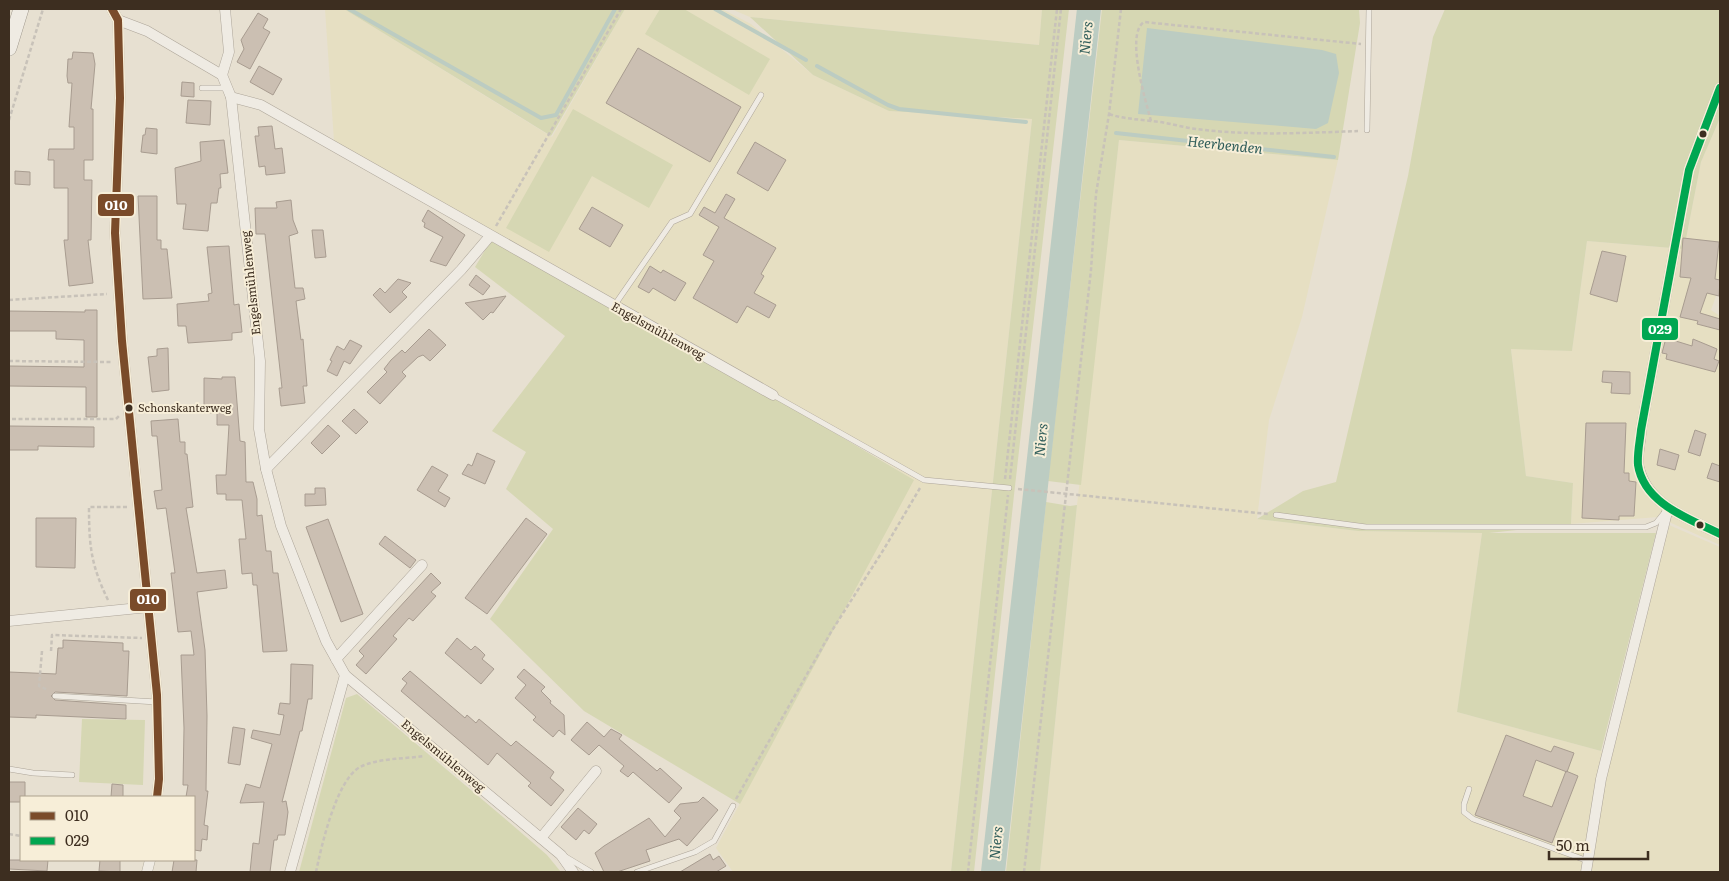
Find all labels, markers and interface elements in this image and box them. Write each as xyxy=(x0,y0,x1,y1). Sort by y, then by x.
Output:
water label: Niers xyxy=(1073,20,1097,56)
unlabelled marker xyxy=(1698,129,1708,139)
water label: Heerbenden xyxy=(1186,130,1264,158)
line badge: 010 xyxy=(97,193,135,217)
text: 010 xyxy=(104,194,128,214)
street label: Engelsmühlenweg xyxy=(236,230,264,336)
street label: Engelsmühlenweg xyxy=(608,297,709,364)
line badge: 029 xyxy=(1641,317,1679,341)
text: 029 xyxy=(1648,318,1672,338)
place label: Schonskanterweg xyxy=(138,399,232,415)
marker: Schonskanterweg xyxy=(124,403,134,413)
water label: Niers xyxy=(1028,422,1052,458)
unlabelled marker xyxy=(1695,520,1705,530)
line badge: 010 xyxy=(129,588,167,612)
text: 010 xyxy=(136,588,160,608)
street label: Engelsmühlenweg xyxy=(398,715,490,796)
legend xyxy=(20,796,195,861)
text: 010 xyxy=(65,803,89,826)
water label: Niers xyxy=(983,825,1007,861)
text: 029 xyxy=(65,828,89,851)
scale bar xyxy=(1549,828,1648,860)
text: 50 m xyxy=(1556,833,1590,856)

